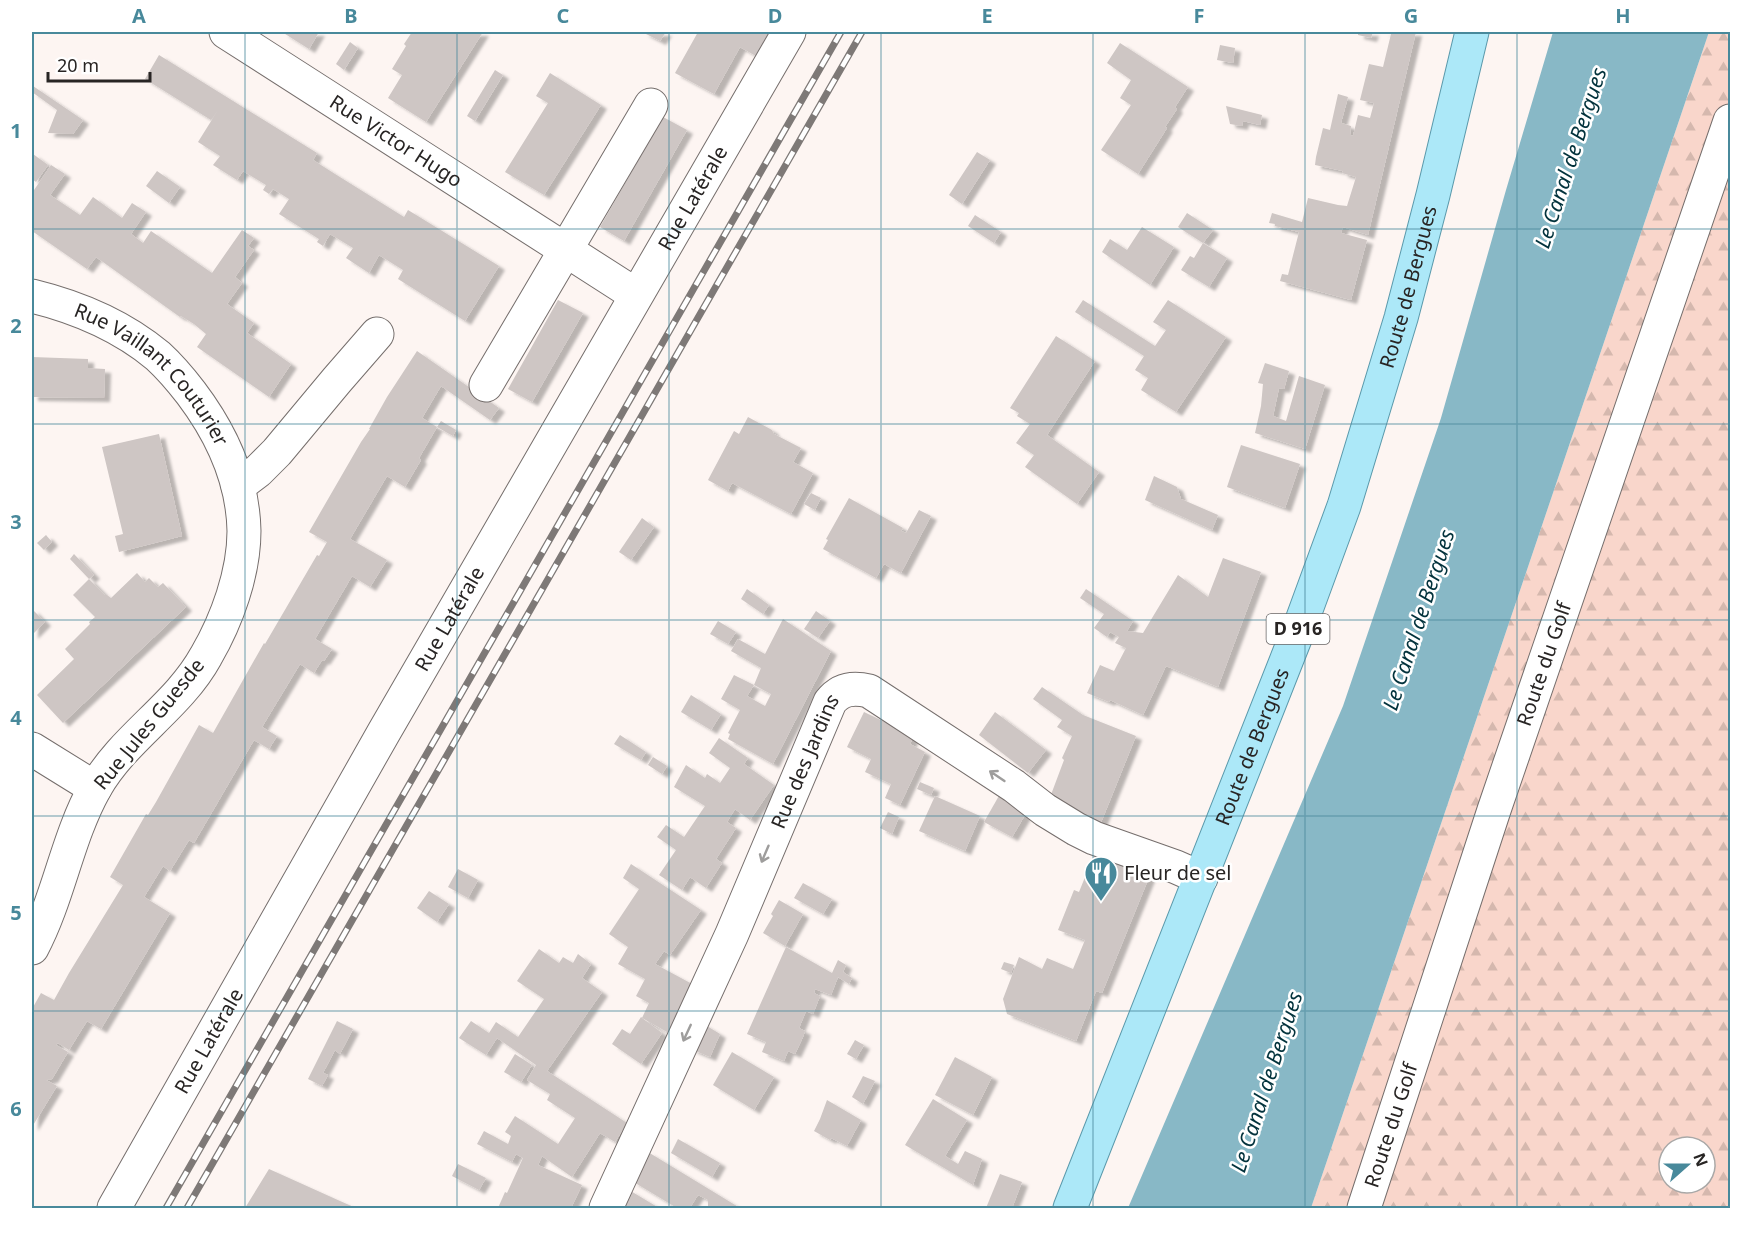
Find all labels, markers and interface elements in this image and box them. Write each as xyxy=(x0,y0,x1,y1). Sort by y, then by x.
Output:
text: A xyxy=(132,2,146,29)
text: B xyxy=(344,2,358,29)
text: C xyxy=(557,2,570,29)
text: D xyxy=(768,2,782,29)
text: E xyxy=(981,2,993,29)
text: F xyxy=(1194,2,1204,29)
text: G xyxy=(1404,2,1418,29)
text: H xyxy=(1615,2,1631,29)
scale bar xyxy=(48,45,150,83)
text: 20 m xyxy=(57,53,99,77)
water label: Le Canal de Bergues xyxy=(1528,64,1612,252)
street label: Rue Victor Hugo xyxy=(325,88,468,193)
text: 1 xyxy=(10,117,22,144)
street label: Rue Latérale xyxy=(651,140,733,255)
street label: Route de Bergues xyxy=(1373,203,1443,371)
street label: Rue Vaillant Couturier xyxy=(71,296,235,450)
text: 2 xyxy=(10,312,22,339)
text: 3 xyxy=(10,508,22,535)
water label: Le Canal de Bergues xyxy=(1376,526,1460,714)
street label: Rue Latérale xyxy=(408,561,490,676)
street label: Route du Golf xyxy=(1510,597,1578,729)
road number: D 916 xyxy=(1266,614,1330,644)
street label: Rue Jules Guesde xyxy=(87,652,210,795)
street label: Route de Bergues xyxy=(1209,664,1295,829)
street label: Rue des Jardins xyxy=(764,687,845,833)
text: 4 xyxy=(10,704,22,731)
one-way arrow xyxy=(990,770,1006,782)
one-way arrow xyxy=(759,845,771,863)
restaurant icon: Fleur de sel xyxy=(1083,855,1119,902)
place label: Fleur de sel xyxy=(1124,859,1231,886)
text: 5 xyxy=(10,899,22,926)
street label: Rue Latérale xyxy=(168,983,249,1098)
water label: Le Canal de Bergues xyxy=(1224,988,1308,1176)
one-way arrow xyxy=(680,1023,692,1041)
street label: Route du Golf xyxy=(1358,1058,1424,1191)
text: 6 xyxy=(10,1095,22,1122)
north arrow xyxy=(1657,1135,1717,1195)
text: N xyxy=(1688,1150,1714,1170)

